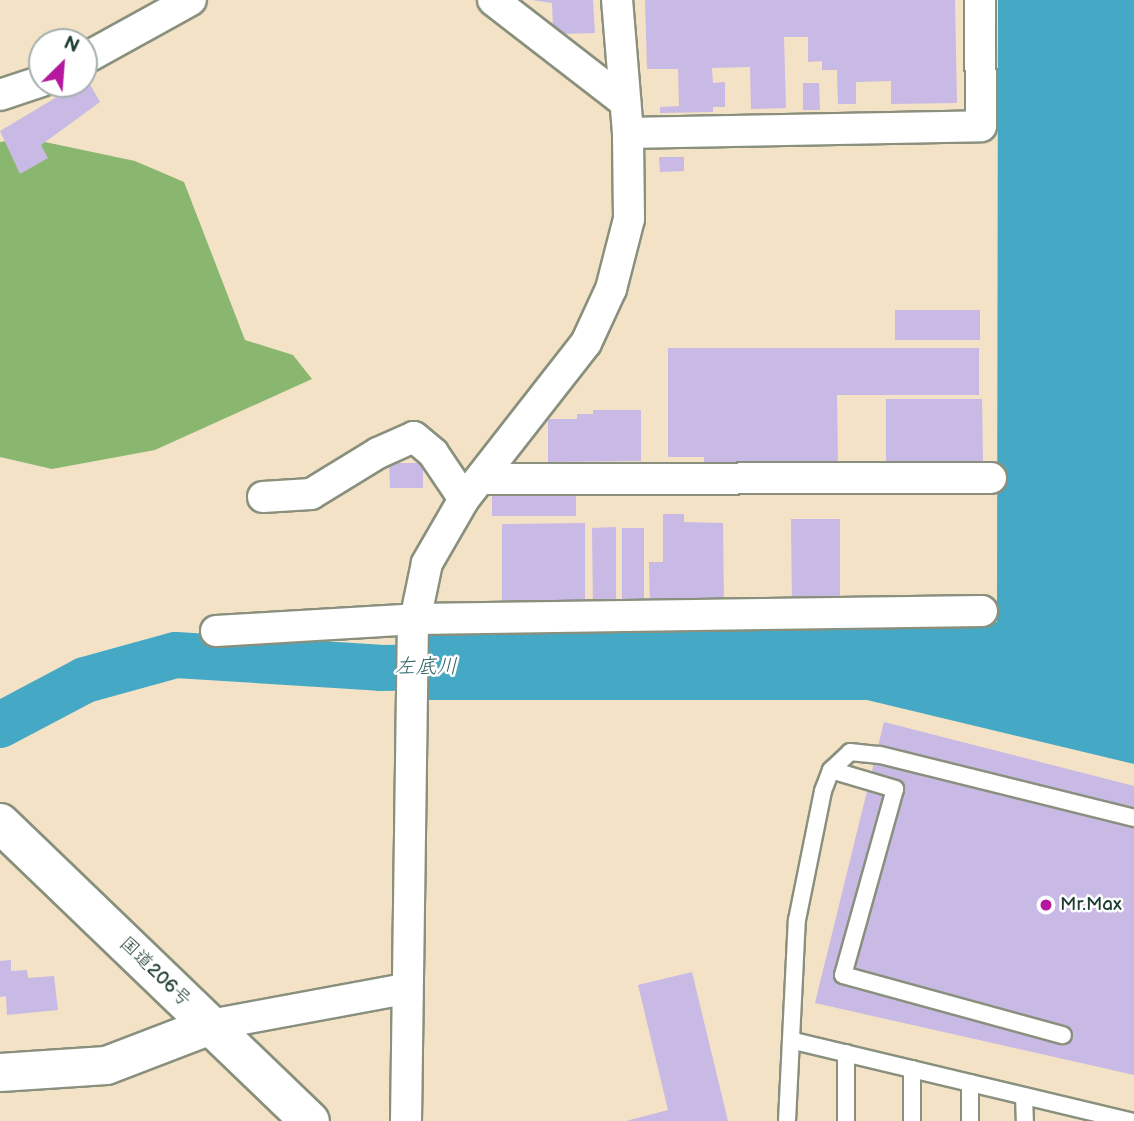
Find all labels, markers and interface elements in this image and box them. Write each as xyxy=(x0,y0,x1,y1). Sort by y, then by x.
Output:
north arrow xyxy=(28,28,98,98)
text: N xyxy=(60,32,83,59)
water label: 左底川 xyxy=(395,654,457,680)
place label: Mr.Max xyxy=(1060,894,1122,916)
marker: Mr.Max xyxy=(1038,897,1054,913)
street label: 国道206号 xyxy=(114,932,196,1012)

